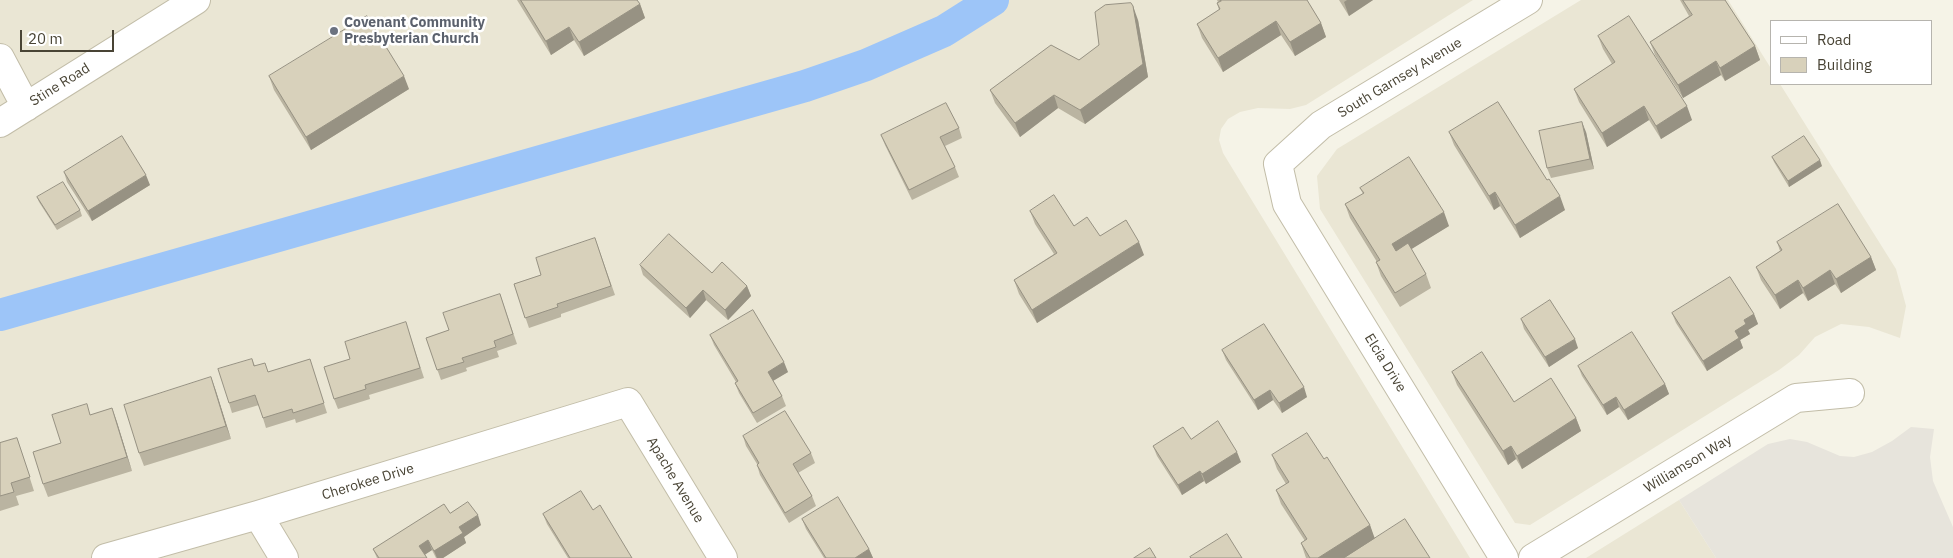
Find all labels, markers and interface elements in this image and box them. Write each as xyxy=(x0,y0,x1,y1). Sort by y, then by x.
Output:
place label: Covenant Community Presbyterian Church xyxy=(344,15,485,48)
scale bar xyxy=(22,20,116,52)
legend xyxy=(1770,20,1933,85)
marker: Covenant Community Presbyterian Church xyxy=(328,25,340,37)
text: 20 m xyxy=(28,29,63,48)
text: Road xyxy=(1817,30,1852,49)
street label: South Garnsey Avenue xyxy=(1335,34,1465,122)
text: Building xyxy=(1817,55,1872,74)
street label: Stine Road xyxy=(27,60,93,110)
street label: Elcia Drive xyxy=(1360,331,1410,395)
street label: Williamson Way xyxy=(1641,431,1735,497)
street label: Apache Avenue xyxy=(643,434,707,526)
street label: Cherokee Drive xyxy=(320,460,416,504)

